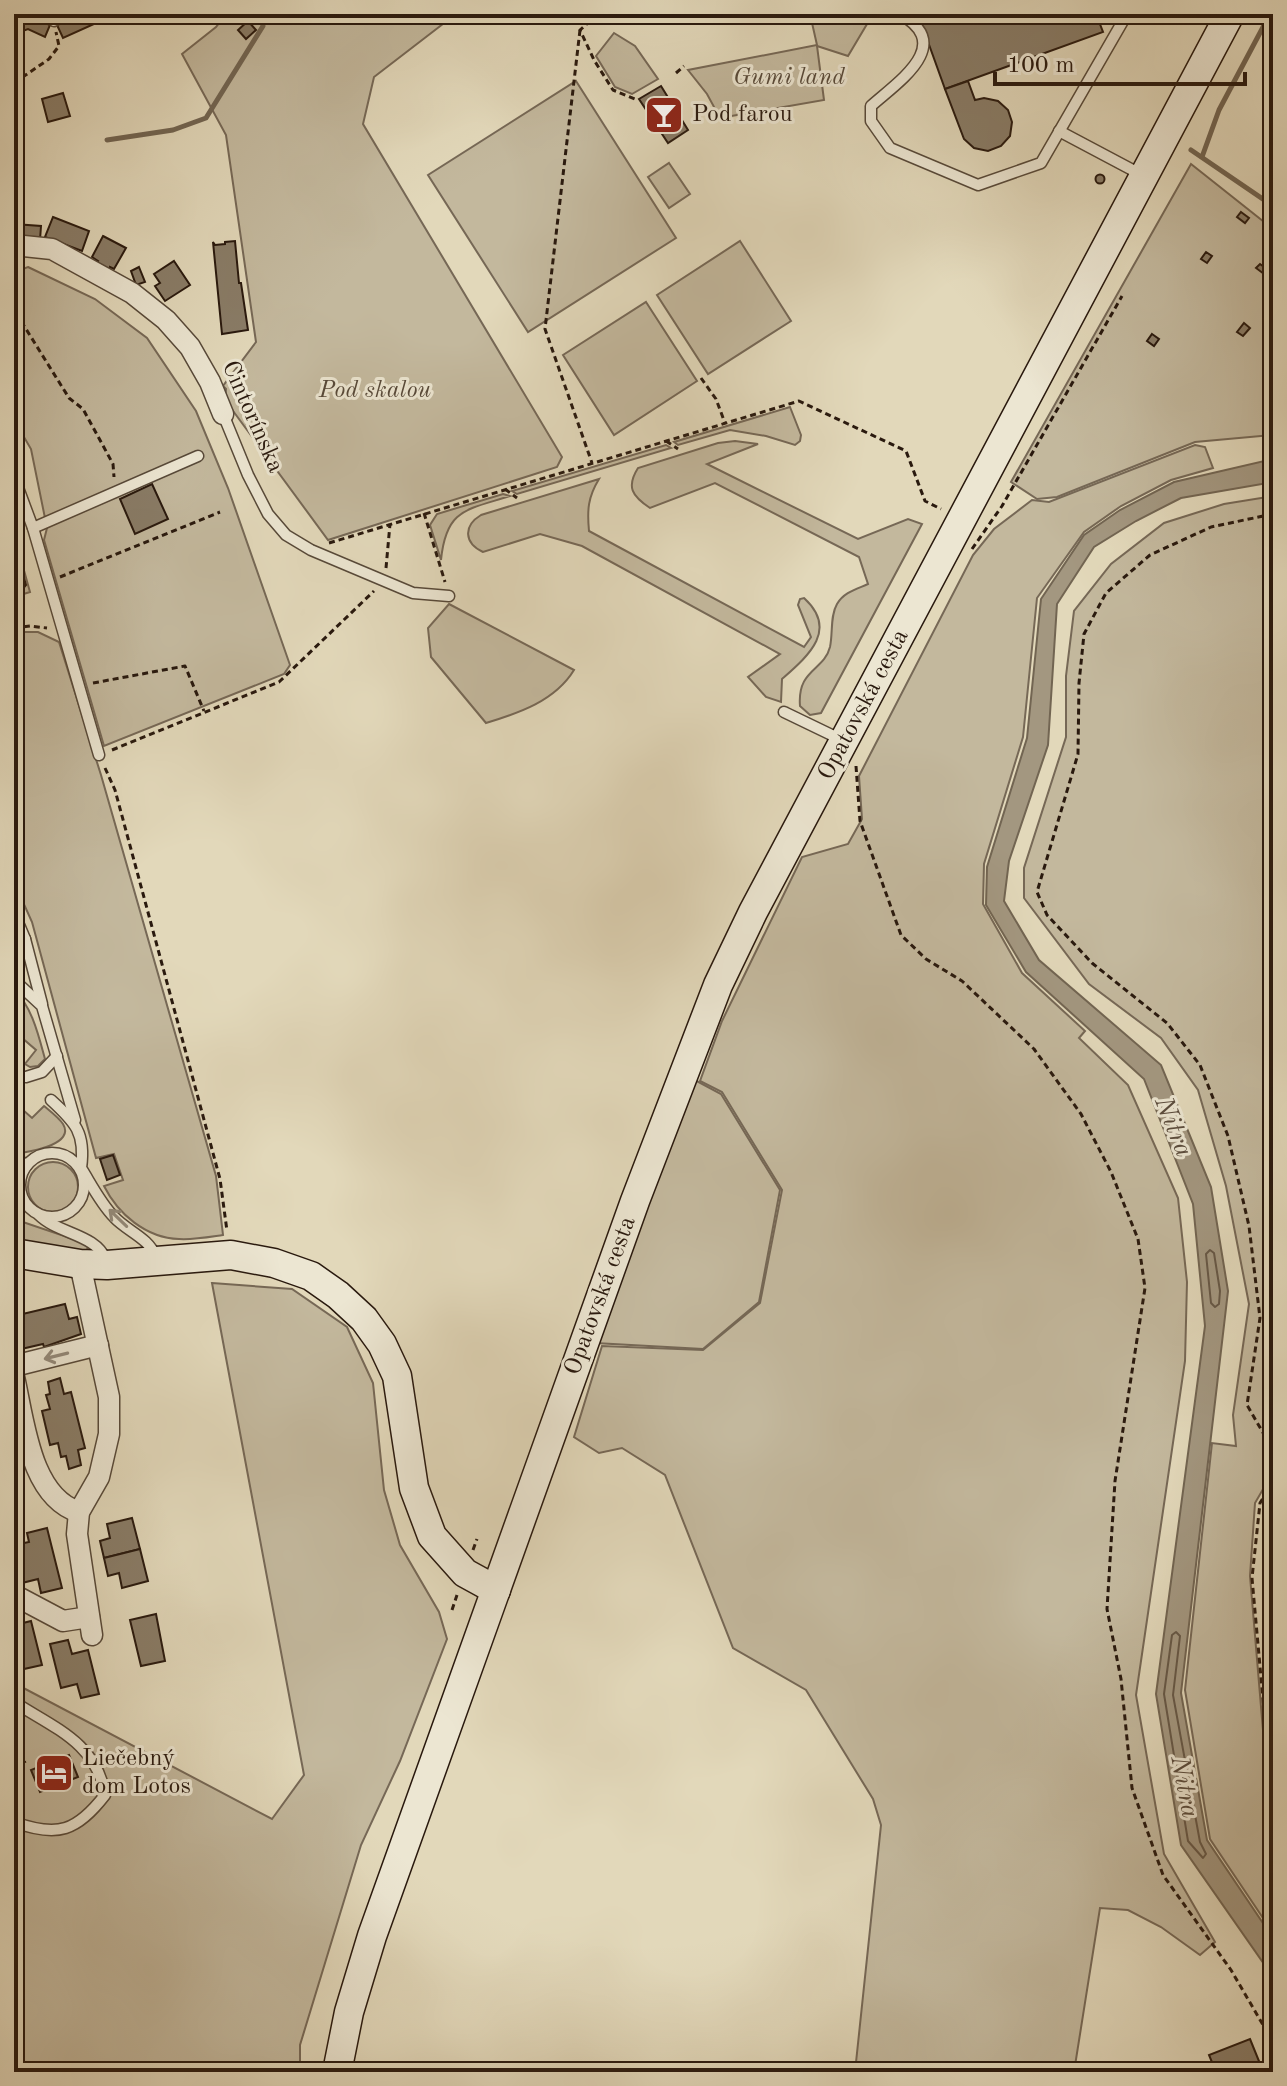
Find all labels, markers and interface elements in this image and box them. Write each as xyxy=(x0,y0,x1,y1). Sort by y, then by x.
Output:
scale bar xyxy=(995,36,1245,86)
text: 100 m xyxy=(1007,54,1075,78)
park label: Gumi land xyxy=(733,66,845,90)
bar icon: Pod farou xyxy=(643,94,685,136)
place label: Pod farou xyxy=(692,103,793,127)
street label: Cintorínska xyxy=(217,357,287,477)
park label: Pod skalou xyxy=(318,379,432,403)
street label: Opatovská cesta xyxy=(814,626,914,784)
water label: Nitra xyxy=(1149,1092,1197,1161)
one-way arrow xyxy=(108,1208,128,1227)
street label: Opatovská cesta xyxy=(561,1213,641,1378)
one-way arrow xyxy=(44,1349,69,1364)
place label: Liečebný dom Lotos xyxy=(82,1747,191,1799)
hotel icon: Liečebný dom Lotos xyxy=(33,1752,75,1794)
water label: Nitra xyxy=(1165,1753,1203,1820)

